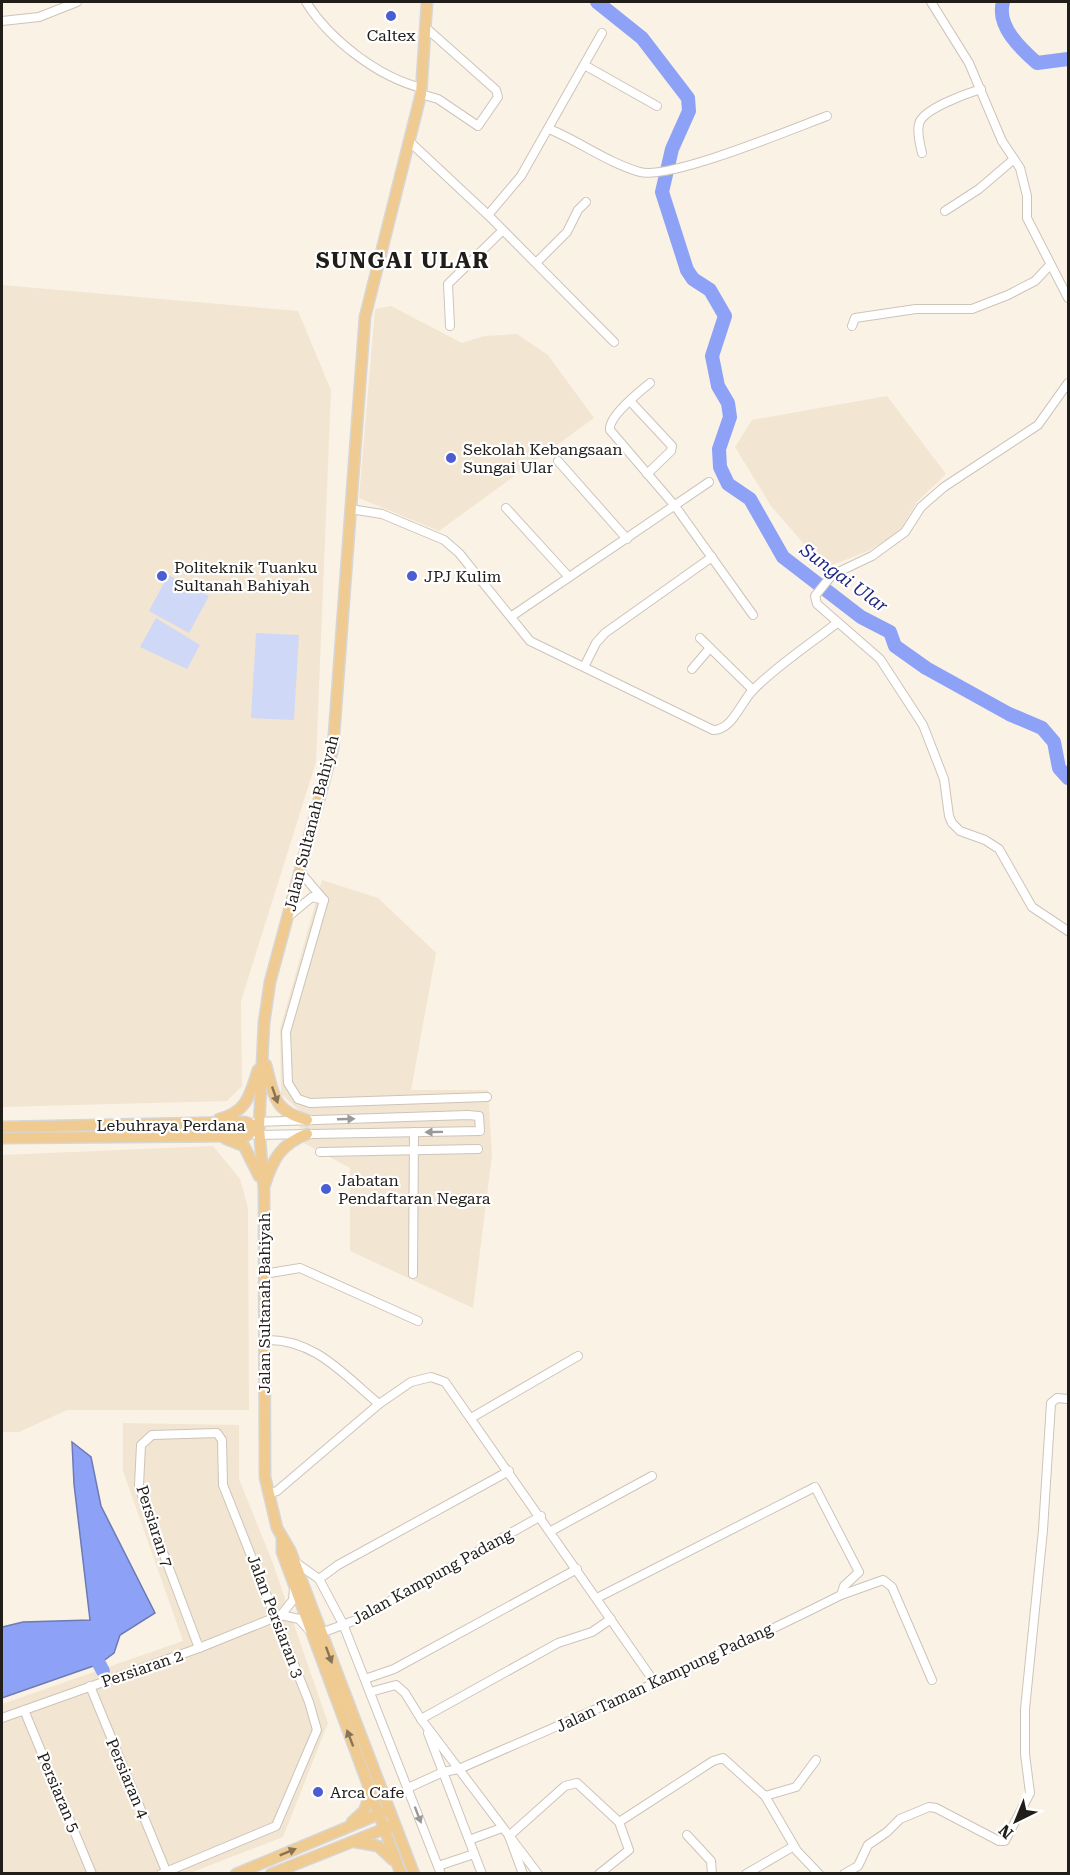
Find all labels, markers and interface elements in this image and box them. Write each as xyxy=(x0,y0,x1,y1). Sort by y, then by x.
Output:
marker: Caltex xyxy=(384,9,398,23)
place label: Caltex xyxy=(367,26,416,45)
district label: SUNGAI ULAR xyxy=(316,248,490,273)
place label: Sekolah Kebangsaan Sungai Ular xyxy=(463,440,622,477)
marker: Sekolah Kebangsaan Sungai Ular xyxy=(444,451,458,465)
water label: Sungai Ular xyxy=(796,538,892,617)
place label: Politeknik Tuanku Sultanah Bahiyah xyxy=(174,558,317,595)
place label: JPJ Kulim xyxy=(424,567,502,586)
marker: Politeknik Tuanku Sultanah Bahiyah xyxy=(155,569,169,583)
marker: JPJ Kulim xyxy=(405,569,419,583)
street label: Jalan Sultanah Bahiyah xyxy=(280,733,343,913)
one-way arrow xyxy=(271,1086,280,1104)
one-way arrow xyxy=(336,1114,355,1124)
street label: Lebuhraya Perdana xyxy=(97,1116,246,1135)
one-way arrow xyxy=(424,1127,443,1137)
place label: Jabatan Pendaftaran Negara xyxy=(338,1171,491,1208)
marker: Jabatan Pendaftaran Negara xyxy=(319,1182,333,1196)
street label: Jalan Sultanah Bahiyah xyxy=(255,1212,274,1394)
street label: Persiaran 7 xyxy=(132,1483,177,1570)
street label: Jalan Kampung Padang xyxy=(349,1524,517,1629)
street label: Jalan Persiaran 3 xyxy=(243,1552,308,1680)
street label: Jalan Taman Kampung Padang xyxy=(553,1618,776,1736)
street label: Persiaran 2 xyxy=(99,1646,186,1691)
one-way arrow xyxy=(325,1646,335,1664)
one-way arrow xyxy=(345,1729,354,1747)
street label: Persiaran 4 xyxy=(102,1735,153,1821)
street label: Persiaran 5 xyxy=(33,1749,84,1835)
place label: Arca Cafe xyxy=(330,1783,405,1802)
marker: Arca Cafe xyxy=(311,1785,325,1799)
north arrow xyxy=(986,1791,1046,1851)
one-way arrow xyxy=(414,1806,424,1824)
text: N xyxy=(995,1820,1017,1843)
one-way arrow xyxy=(280,1847,298,1857)

